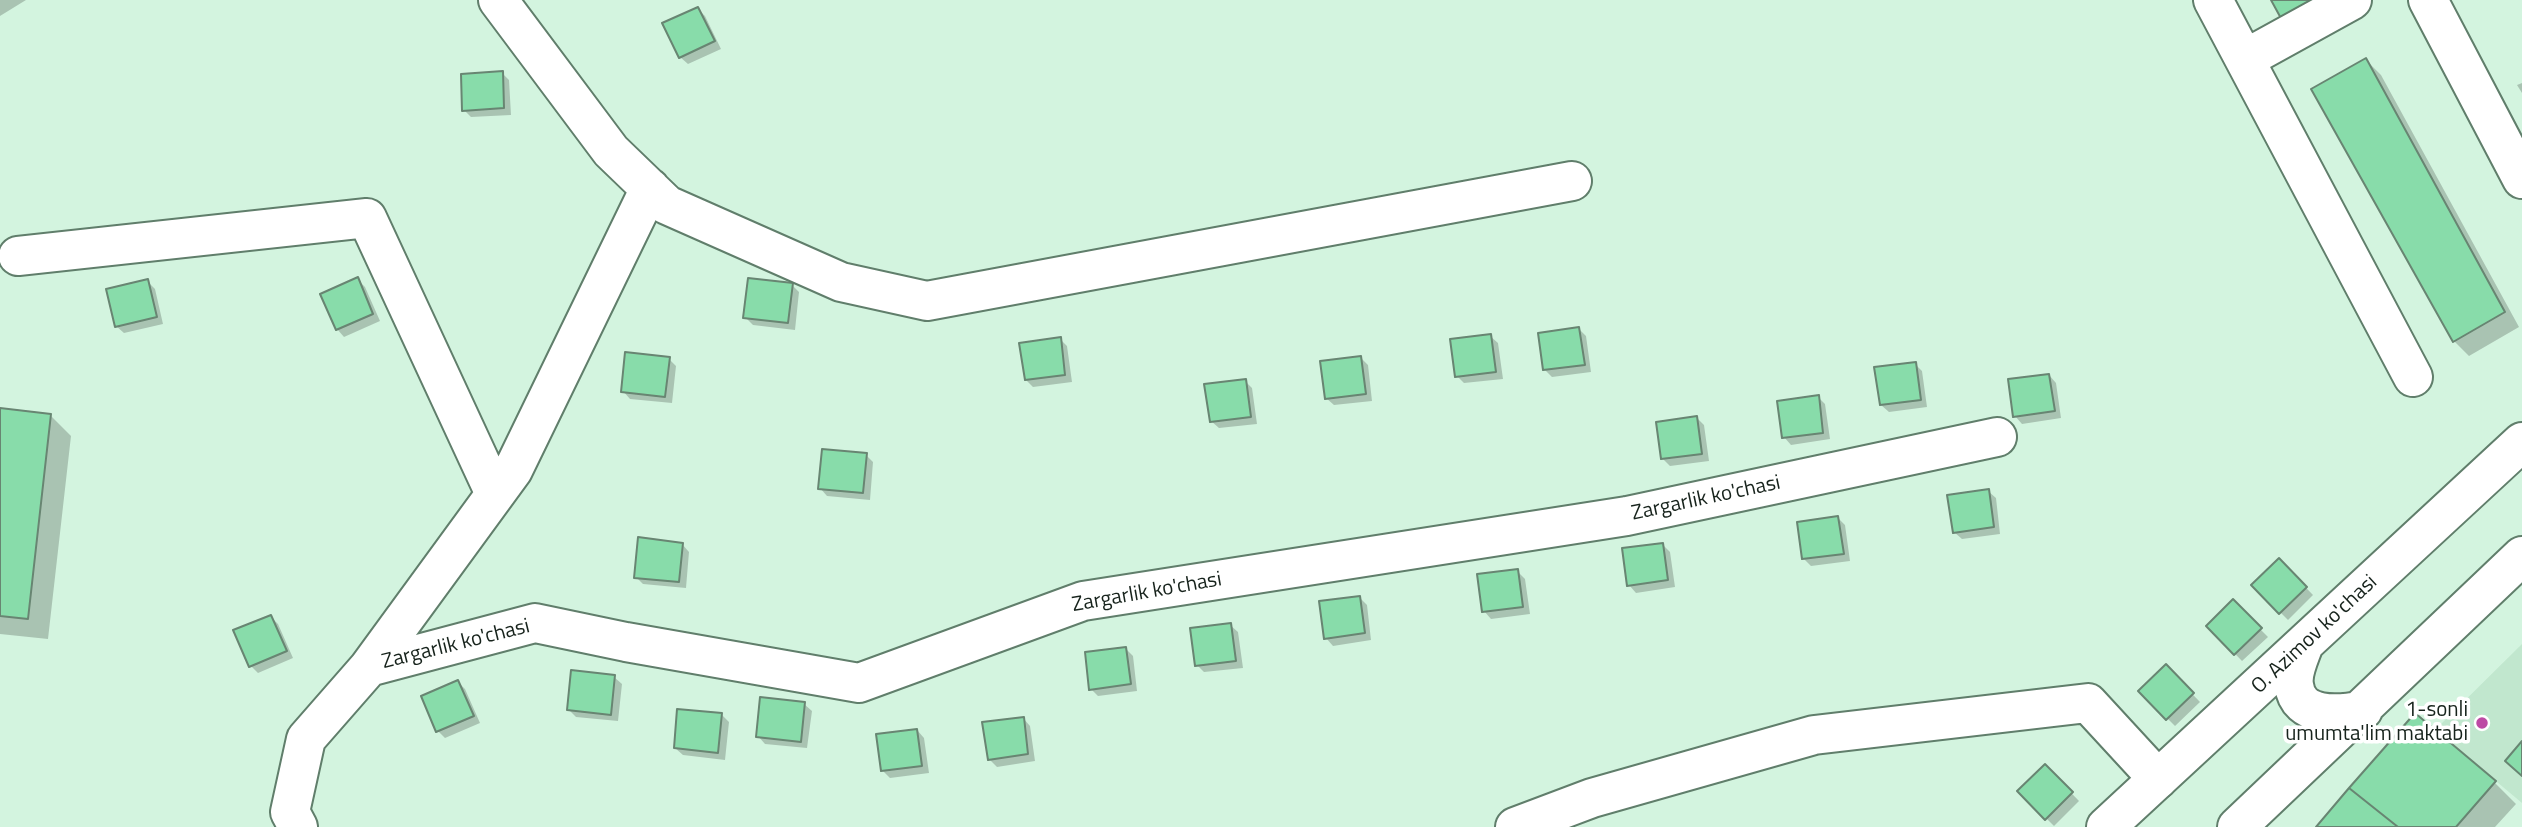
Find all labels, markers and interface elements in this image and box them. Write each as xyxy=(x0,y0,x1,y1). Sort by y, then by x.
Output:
street label: Zargarlik ko'chasi xyxy=(1629,471,1783,527)
street label: Zargarlik ko'chasi xyxy=(1070,567,1224,619)
street label: O. Azimov ko'chasi xyxy=(2247,570,2383,700)
street label: Zargarlik ko'chasi xyxy=(379,614,533,676)
place label: 1-sonli umumta'lim maktabi xyxy=(2285,698,2468,748)
marker: 1-sonli umumta'lim maktabi xyxy=(2474,715,2490,731)

